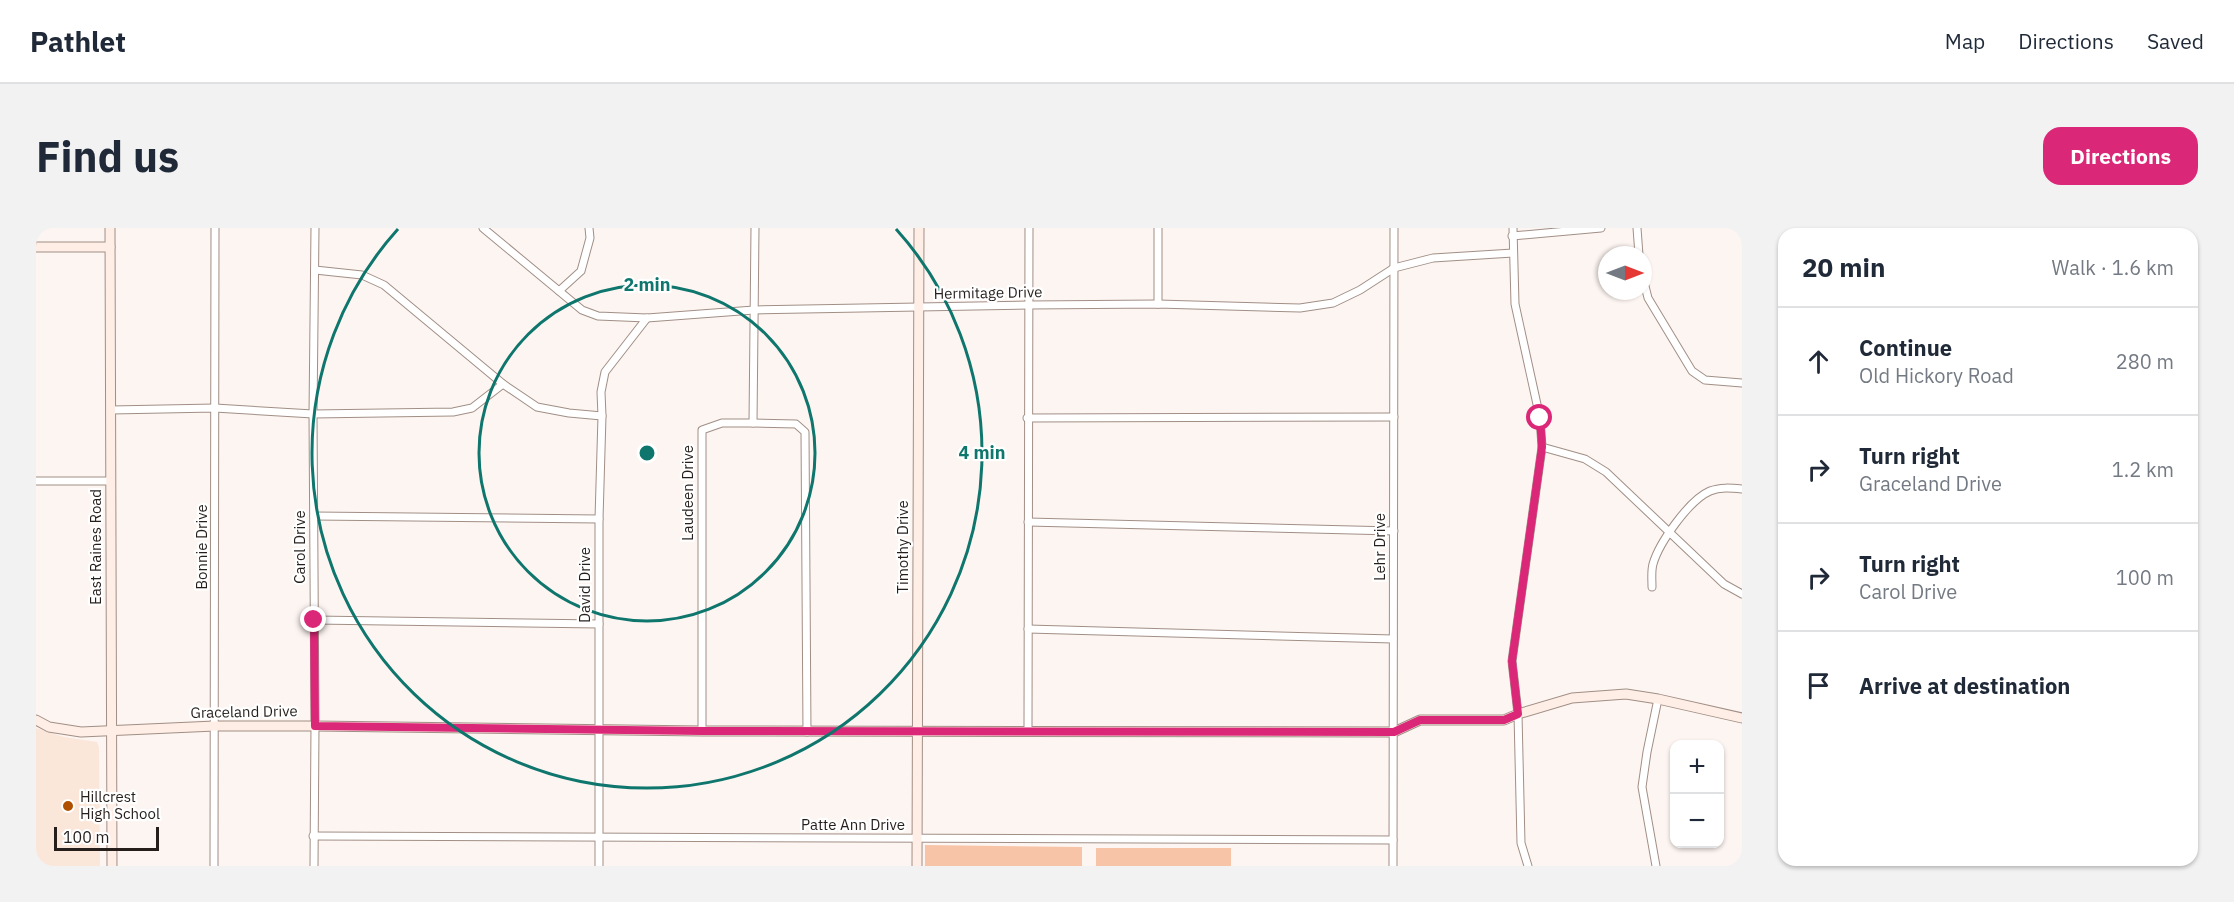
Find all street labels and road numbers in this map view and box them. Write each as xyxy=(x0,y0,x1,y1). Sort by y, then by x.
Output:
street label: Hermitage Drive xyxy=(933,282,1043,303)
street label: Laudeen Drive xyxy=(678,445,697,541)
street label: East Raines Road xyxy=(86,489,105,605)
street label: Timothy Drive xyxy=(893,500,912,594)
street label: Bonnie Drive xyxy=(192,504,211,590)
street label: Carol Drive xyxy=(290,510,309,584)
street label: Lehr Drive xyxy=(1370,513,1389,581)
street label: David Drive xyxy=(575,547,594,623)
street label: Graceland Drive xyxy=(190,701,298,722)
street label: Patte Ann Drive xyxy=(801,815,905,834)

